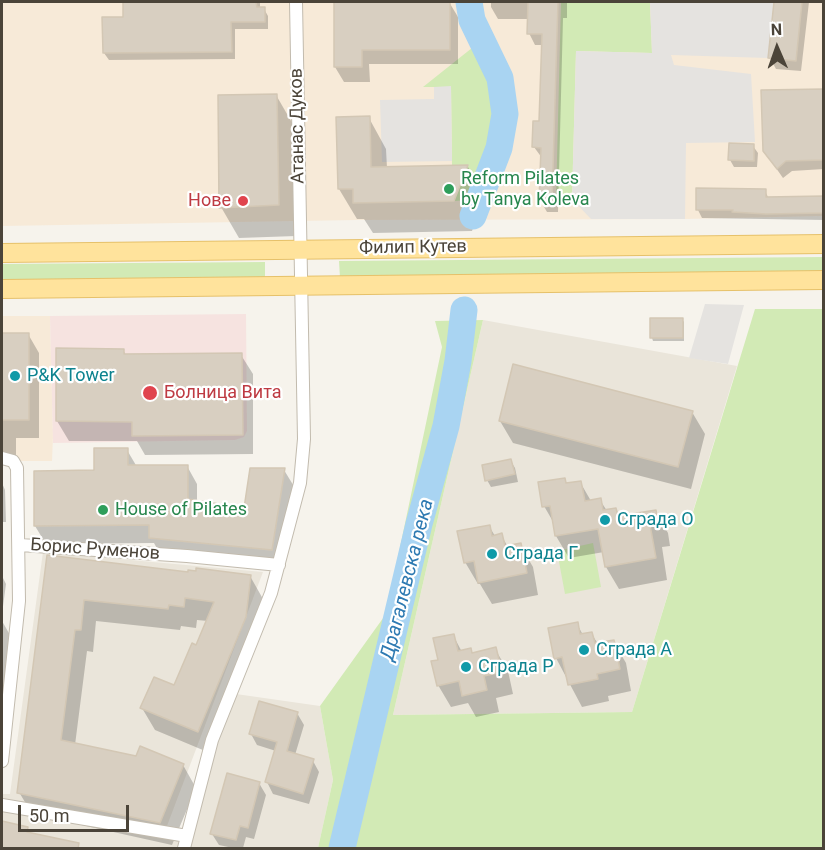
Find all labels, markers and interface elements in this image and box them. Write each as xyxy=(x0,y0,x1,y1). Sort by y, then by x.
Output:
north arrow xyxy=(747,18,807,78)
text: N xyxy=(770,20,782,39)
street label: Атанас Дуков xyxy=(286,68,310,184)
place label: Reform Pilates by Tanya Koleva xyxy=(461,168,590,210)
marker: Reform Pilates by Tanya Koleva xyxy=(442,182,456,196)
place label: Нове xyxy=(188,190,231,212)
marker: Нове xyxy=(236,194,250,208)
street label: Филип Кутев xyxy=(359,236,467,260)
place label: P&K Tower xyxy=(27,365,115,387)
marker: P&K Tower xyxy=(8,369,22,383)
place label: Болница Вита xyxy=(164,382,281,404)
marker: Болница Вита xyxy=(141,384,159,402)
water label: Драгалевска река xyxy=(376,497,440,663)
place label: House of Pilates xyxy=(115,499,247,521)
marker: House of Pilates xyxy=(96,503,110,517)
place label: Сграда О xyxy=(617,509,694,531)
marker: Сграда О xyxy=(598,513,612,527)
street label: Борис Руменов xyxy=(29,535,161,565)
place label: Сграда Г xyxy=(504,543,578,565)
marker: Сграда Г xyxy=(485,547,499,561)
place label: Сграда А xyxy=(596,639,672,661)
marker: Сграда А xyxy=(577,643,591,657)
place label: Сграда Р xyxy=(478,656,554,678)
marker: Сграда Р xyxy=(459,660,473,674)
scale bar xyxy=(21,793,132,831)
text: 50 m xyxy=(29,805,69,826)

